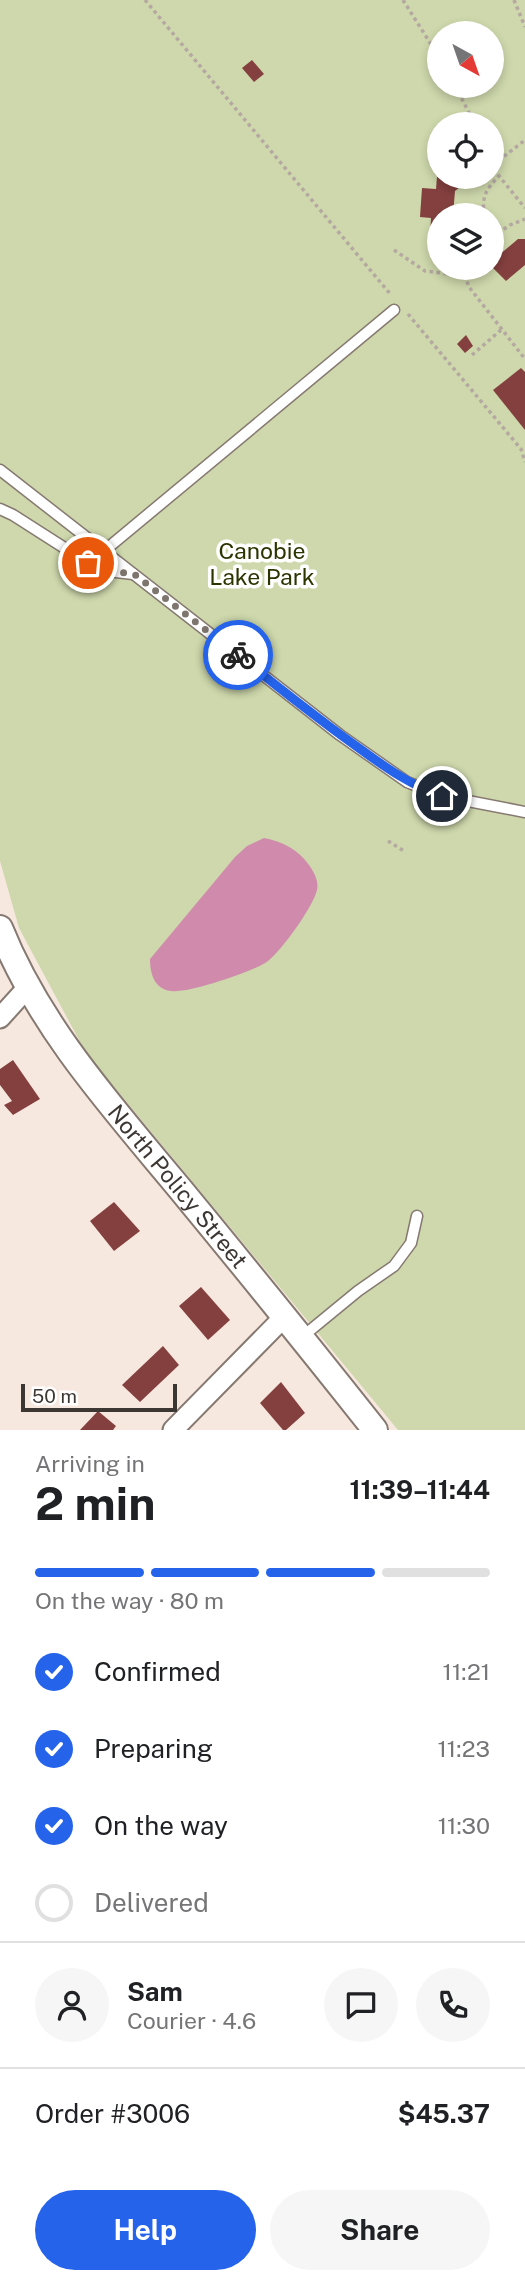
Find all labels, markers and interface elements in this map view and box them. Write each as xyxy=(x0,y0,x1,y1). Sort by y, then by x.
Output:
north arrow xyxy=(427,21,504,98)
map controls xyxy=(427,21,504,280)
button: locate xyxy=(427,112,504,189)
button: layers xyxy=(427,203,504,280)
pin xyxy=(58,533,118,593)
park label: Canobie Lake Park xyxy=(209,537,315,590)
icon: bag xyxy=(69,544,107,582)
courier xyxy=(203,620,273,690)
icon: bike xyxy=(219,636,257,674)
pin xyxy=(412,766,472,826)
icon: home xyxy=(423,777,461,815)
street label: North Policy Street xyxy=(103,1099,253,1273)
scale bar xyxy=(21,1381,177,1413)
text: 50 m xyxy=(32,1385,77,1407)
text: Arriving in xyxy=(35,1450,145,1477)
text: 11:39–11:44 xyxy=(349,1474,490,1505)
text: 2 min xyxy=(35,1476,155,1530)
text: On the way · 80 m xyxy=(35,1587,224,1614)
icon: check xyxy=(35,1653,73,1691)
text: Confirmed xyxy=(94,1656,221,1687)
text: 11:21 xyxy=(443,1658,490,1685)
icon: check xyxy=(35,1730,73,1768)
text: Preparing xyxy=(94,1733,213,1764)
text: 11:23 xyxy=(437,1735,490,1762)
icon: check xyxy=(35,1807,73,1845)
text: On the way xyxy=(94,1810,228,1841)
text: 11:30 xyxy=(438,1812,490,1839)
text: Delivered xyxy=(94,1887,209,1918)
button: person xyxy=(35,1968,109,2042)
button: chat xyxy=(324,1968,398,2042)
button: phone xyxy=(416,1968,490,2042)
text: Sam xyxy=(127,1976,183,2007)
text: Courier · 4.6 xyxy=(127,2007,256,2034)
text: Order #3006 xyxy=(35,2098,190,2129)
text: $45.37 xyxy=(398,2098,490,2129)
button: Help xyxy=(35,2190,256,2270)
button: Share xyxy=(270,2190,490,2270)

